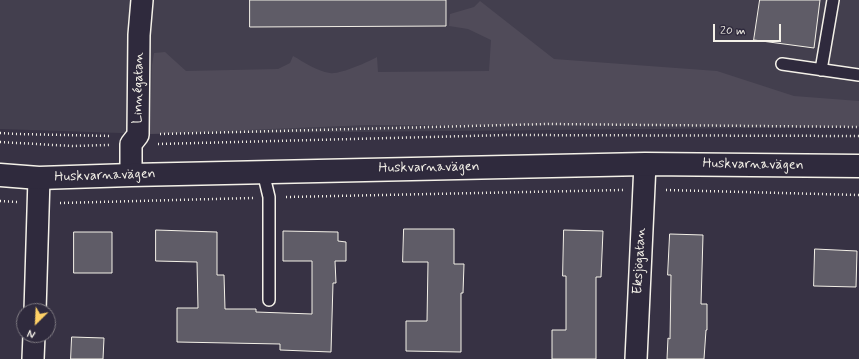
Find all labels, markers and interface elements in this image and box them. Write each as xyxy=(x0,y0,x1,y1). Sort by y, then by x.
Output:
scale bar xyxy=(715,16,783,42)
text: 20 m xyxy=(720,23,746,39)
street label: Linnégatan xyxy=(130,52,148,124)
street label: Huskvarnavägen xyxy=(702,156,804,174)
street label: Huskvarnavägen xyxy=(378,159,480,177)
street label: Huskvarnavägen xyxy=(54,166,156,186)
street label: Eksjögatan xyxy=(630,227,650,295)
north arrow xyxy=(16,303,56,343)
text: N xyxy=(25,325,38,341)

